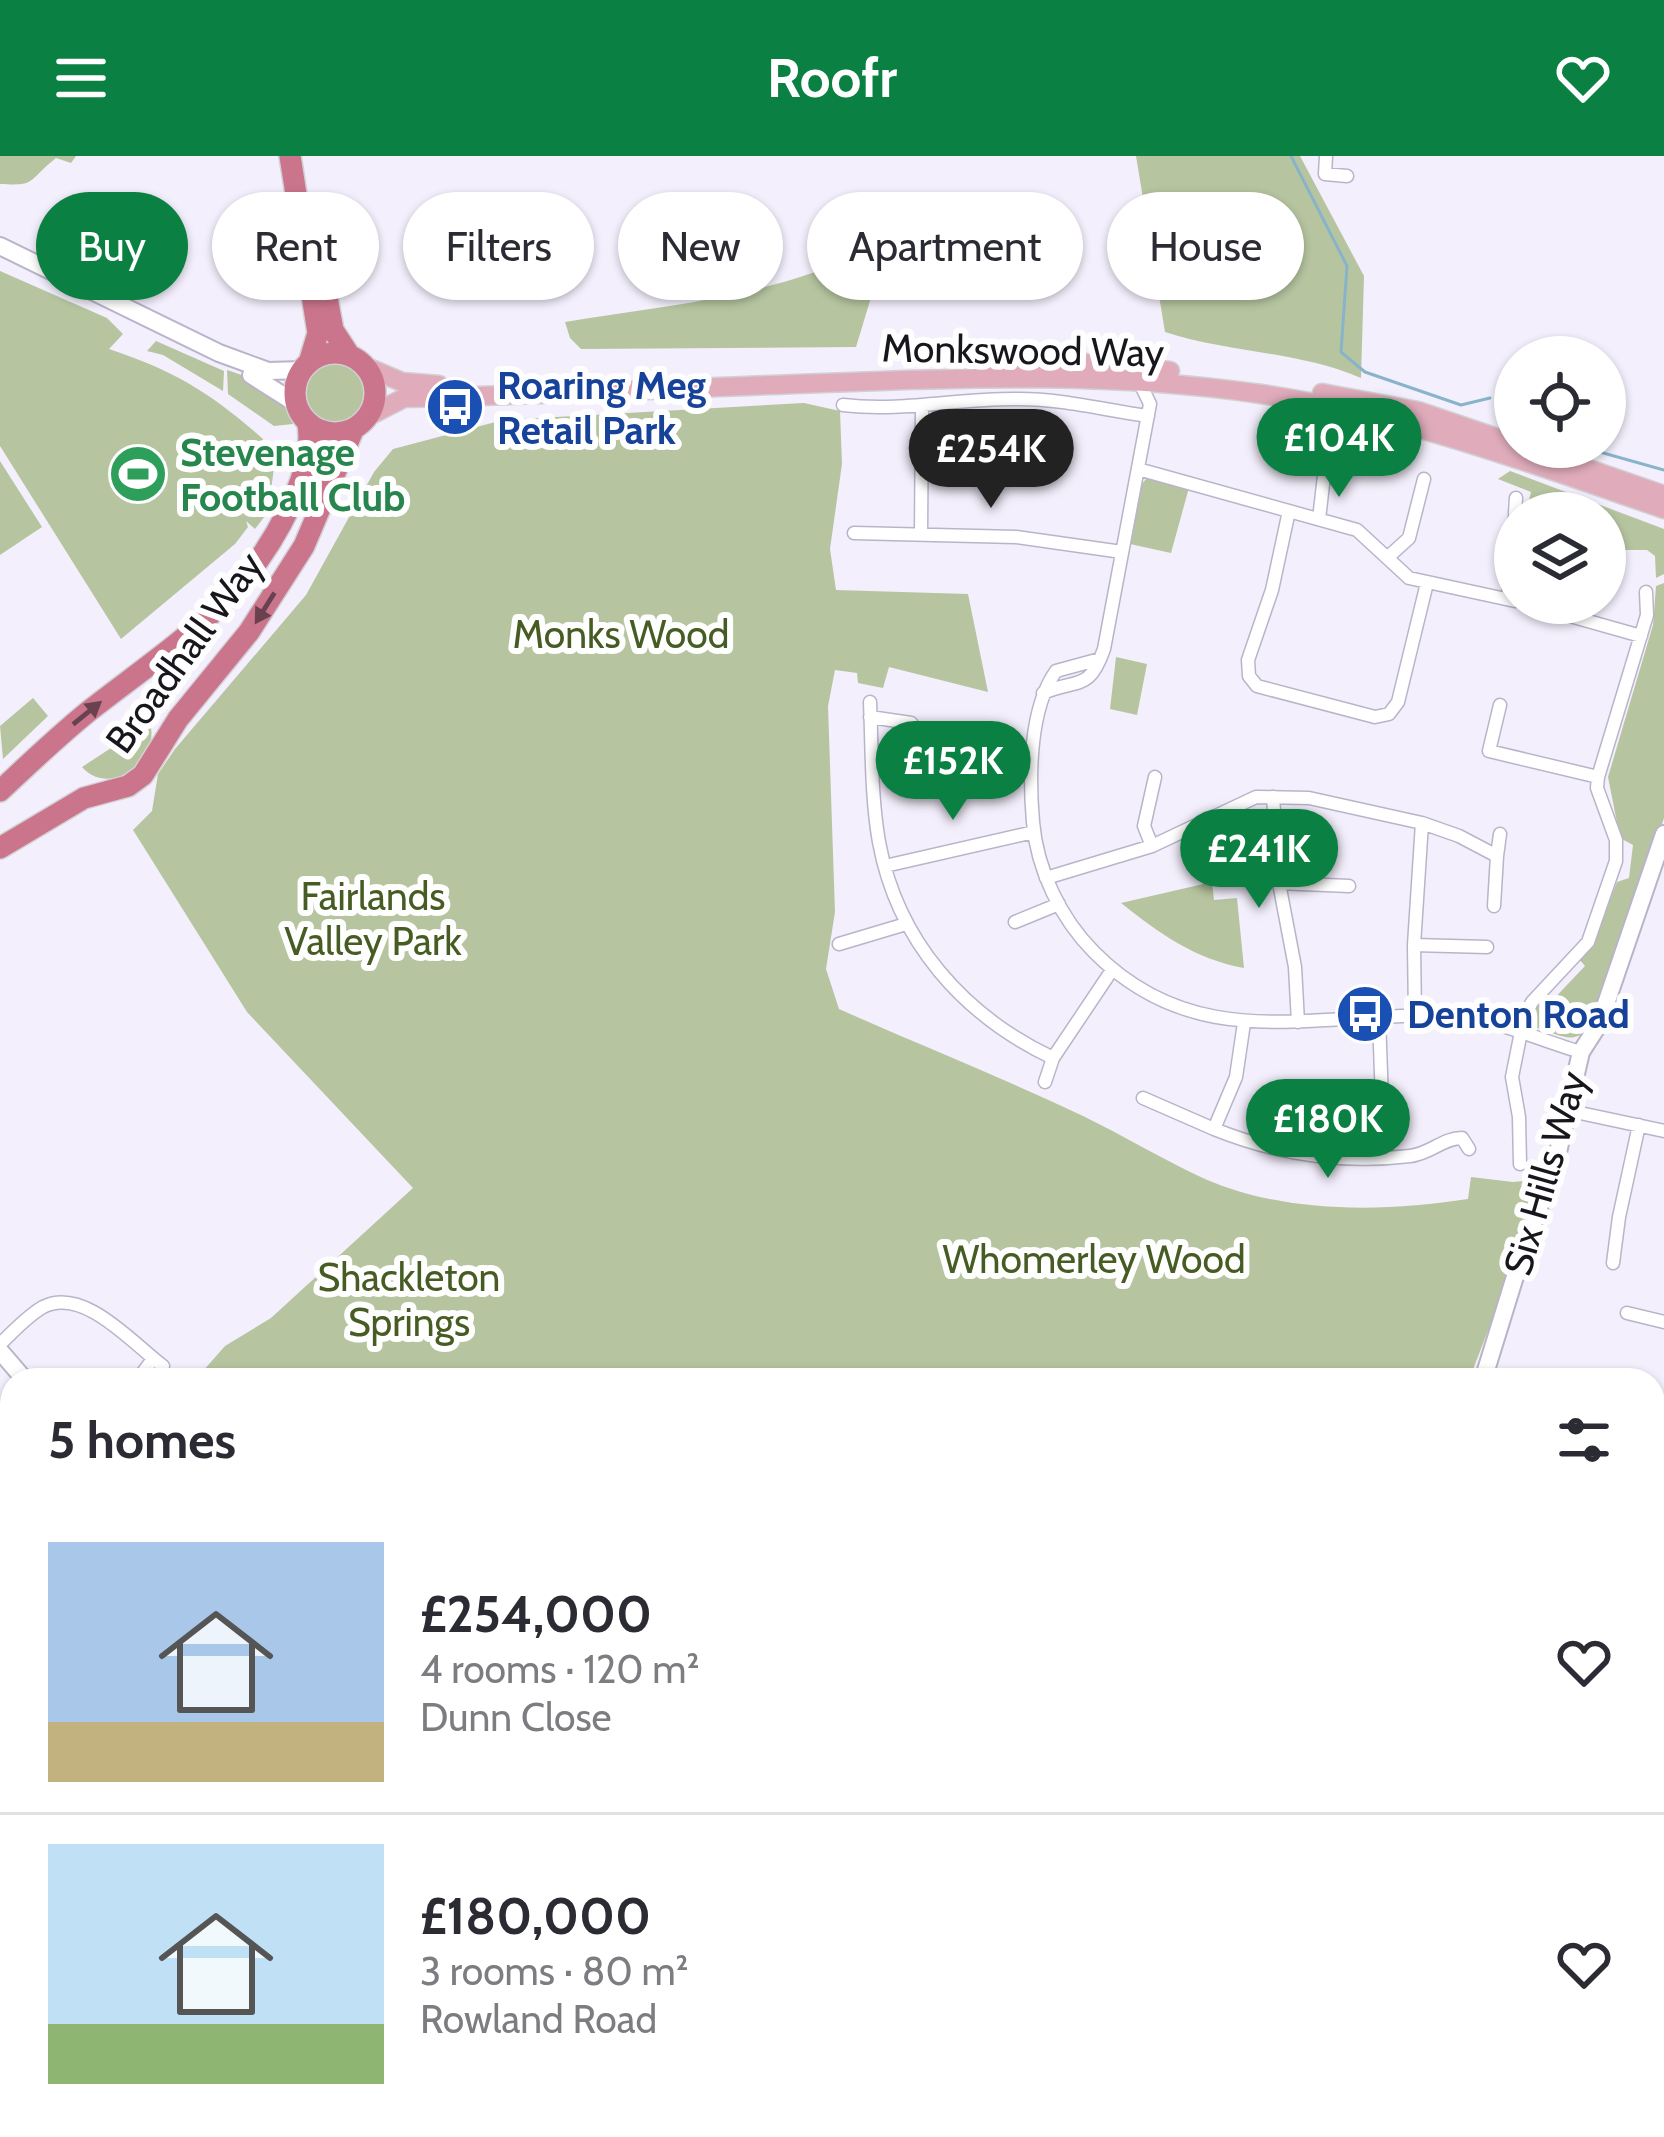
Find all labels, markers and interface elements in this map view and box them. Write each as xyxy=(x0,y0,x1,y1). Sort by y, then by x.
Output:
icon: menu xyxy=(48,45,114,111)
text: Roofr xyxy=(767,45,897,111)
icon: heart xyxy=(1550,45,1616,111)
chip: Buy xyxy=(36,192,188,300)
chip: Rent xyxy=(212,192,379,300)
chip: Filters xyxy=(403,192,594,300)
chip: New xyxy=(618,192,783,300)
chip: Apartment xyxy=(807,192,1083,300)
chip: House xyxy=(1107,192,1304,300)
street label: Monkswood Way xyxy=(881,324,1165,376)
map controls xyxy=(1494,336,1626,624)
button: locate xyxy=(1494,336,1626,468)
place label: Roaring Meg Retail Park xyxy=(497,361,706,454)
bus stop icon: Roaring Meg Retail Park xyxy=(424,376,486,438)
pin: £104K xyxy=(1255,398,1423,500)
pin: £254K xyxy=(907,409,1075,511)
text: £104K xyxy=(1284,413,1394,461)
text: £254K xyxy=(936,424,1046,472)
place label: Stevenage Football Club xyxy=(180,428,405,521)
sports icon: Stevenage Football Club xyxy=(107,443,169,505)
button: layers xyxy=(1494,492,1626,624)
street label: Broadhall Way xyxy=(95,542,273,762)
one-way arrow xyxy=(255,591,277,624)
park label: Monks Wood xyxy=(513,610,729,658)
one-way arrow xyxy=(72,701,103,726)
pin: £152K xyxy=(869,721,1037,823)
text: £152K xyxy=(903,736,1003,784)
pin: £241K xyxy=(1175,809,1343,911)
text: £241K xyxy=(1207,824,1311,872)
park label: Fairlands Valley Park xyxy=(284,872,462,965)
bus stop icon: Denton Road xyxy=(1334,983,1396,1045)
place label: Denton Road xyxy=(1407,990,1630,1038)
street label: Six Hills Way xyxy=(1493,1065,1597,1280)
pin: £180K xyxy=(1244,1079,1412,1181)
text: £180K xyxy=(1273,1094,1383,1142)
park label: Whomerley Wood xyxy=(942,1235,1246,1283)
park label: Shackleton Springs xyxy=(318,1253,500,1346)
icon: filters xyxy=(1551,1407,1617,1473)
text: 5 homes xyxy=(48,1409,236,1471)
text: £254,000 xyxy=(420,1583,652,1645)
icon: home xyxy=(144,1590,288,1734)
icon: heart xyxy=(1551,1629,1617,1695)
text: 4 rooms · 120 m² xyxy=(420,1645,700,1693)
text: Dunn Close xyxy=(420,1693,612,1741)
text: £180,000 xyxy=(420,1885,651,1947)
icon: home xyxy=(144,1892,288,2036)
icon: heart xyxy=(1551,1931,1617,1997)
text: 3 rooms · 80 m² xyxy=(420,1947,689,1995)
text: Rowland Road xyxy=(420,1995,657,2043)

